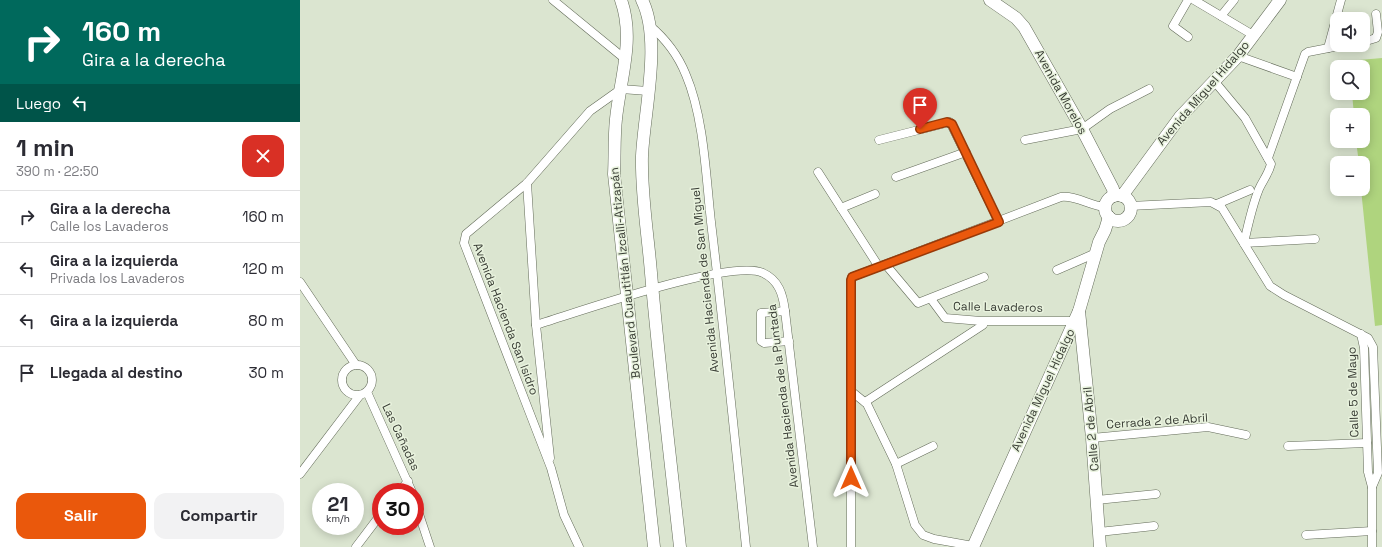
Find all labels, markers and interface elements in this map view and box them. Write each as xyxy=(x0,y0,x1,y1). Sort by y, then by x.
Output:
map controls xyxy=(1330,12,1370,196)
button: sound xyxy=(1330,12,1370,52)
text: 160 m xyxy=(82,13,161,49)
icon: right xyxy=(16,16,68,68)
street label: Avenida Miguel Hidalgo xyxy=(1153,37,1253,149)
street label: Avenida Morelos xyxy=(1031,47,1091,137)
text: Gira a la derecha xyxy=(82,48,226,71)
button: search xyxy=(1330,60,1370,100)
pin xyxy=(903,88,937,129)
icon: left xyxy=(69,92,91,114)
text: Luego xyxy=(16,94,61,113)
icon: arrive xyxy=(909,94,931,116)
button: + xyxy=(1330,108,1370,148)
text: 1 min xyxy=(16,132,75,163)
button: close xyxy=(242,135,284,177)
button: − xyxy=(1330,156,1370,196)
text: 390 m · 22:50 xyxy=(16,163,99,180)
street label: Boulevard Cuautitlán Izcalli-Atizapán xyxy=(606,167,644,379)
street label: Avenida Hacienda de San Miguel xyxy=(687,186,723,374)
text: Gira a la derecha xyxy=(50,199,170,218)
icon: right xyxy=(16,206,38,228)
text: 160 m xyxy=(242,207,284,226)
text: Calle los Lavaderos xyxy=(50,218,169,235)
street label: Avenida Hacienda San Isidro xyxy=(470,241,542,397)
text: Gira a la izquierda xyxy=(50,251,178,270)
icon: left xyxy=(16,258,38,280)
text: 120 m xyxy=(242,259,284,278)
text: Privada los Lavaderos xyxy=(50,270,185,287)
street label: Calle Lavaderos xyxy=(953,298,1043,316)
street label: Avenida Hacienda de la Puntada xyxy=(764,303,802,489)
icon: left xyxy=(16,310,38,332)
text: Gira a la izquierda xyxy=(50,311,178,330)
text: 80 m xyxy=(248,311,284,330)
street label: Avenida Miguel Hidalgo xyxy=(1008,326,1078,454)
street label: Calle 5 de Mayo xyxy=(1343,346,1363,438)
icon: arrive xyxy=(16,362,38,384)
text: Llegada al destino xyxy=(50,363,183,382)
text: 30 m xyxy=(249,363,284,382)
street label: Calle 2 de Abril xyxy=(1079,386,1103,472)
street label: Las Cañadas xyxy=(378,401,424,473)
street label: Cerrada 2 de Abril xyxy=(1106,409,1208,433)
position arrow xyxy=(830,457,872,499)
speed limit sign: 30 xyxy=(372,483,424,535)
text: 21 xyxy=(328,491,348,517)
button: Salir xyxy=(16,493,146,539)
button: Compartir xyxy=(154,493,284,539)
text: km/h xyxy=(326,512,350,525)

